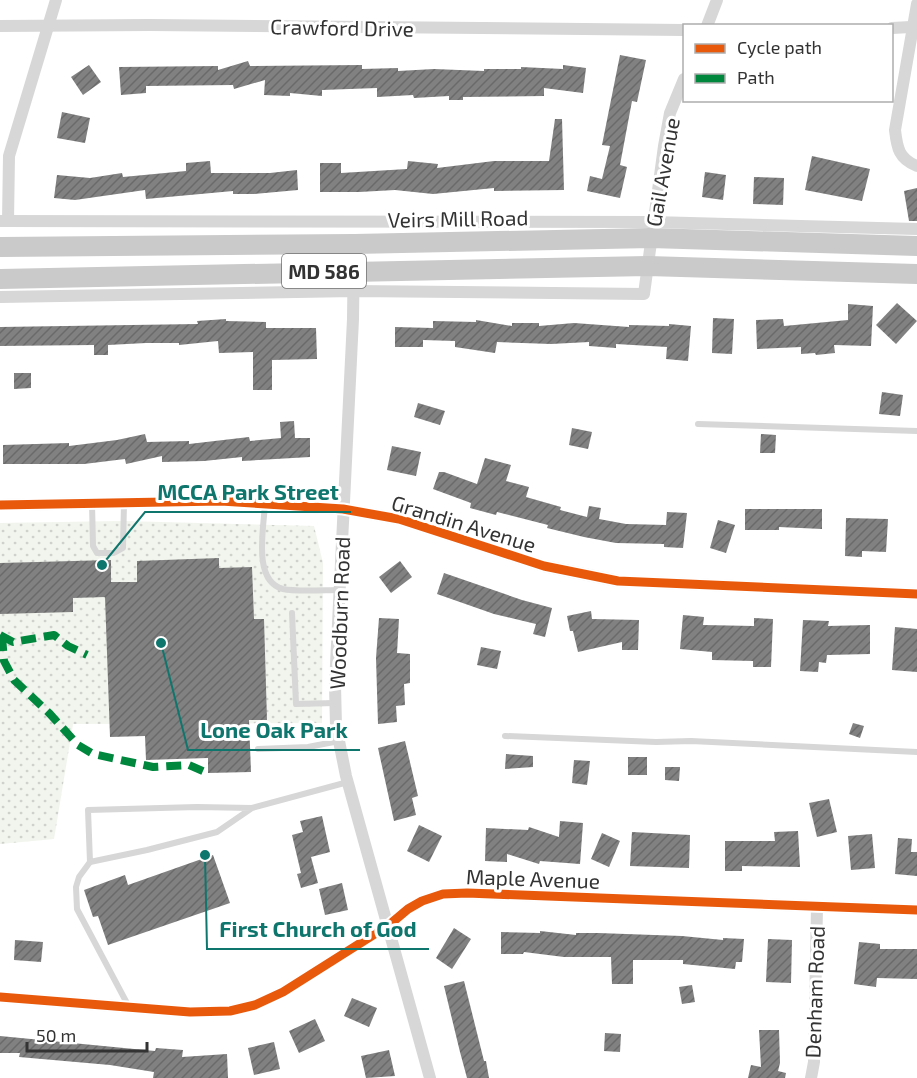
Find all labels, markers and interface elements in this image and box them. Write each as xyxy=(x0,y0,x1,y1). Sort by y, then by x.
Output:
street label: Crawford Drive xyxy=(270,13,414,41)
legend xyxy=(683,24,893,102)
text: Cycle path xyxy=(737,36,822,58)
text: Path xyxy=(737,66,775,88)
street label: Gail Avenue xyxy=(640,116,684,228)
street label: Veirs Mill Road xyxy=(387,204,529,232)
road number: MD 586 xyxy=(282,254,366,288)
callout: MCCA Park Street xyxy=(145,472,351,512)
text: MCCA Park Street xyxy=(157,478,339,504)
street label: Grandin Avenue xyxy=(389,489,539,557)
street label: Woodburn Road xyxy=(324,536,354,690)
callout: Lone Oak Park xyxy=(188,710,360,750)
text: Lone Oak Park xyxy=(200,716,348,742)
street label: Maple Avenue xyxy=(466,863,600,893)
callout: First Church of God xyxy=(207,909,429,949)
text: First Church of God xyxy=(219,915,417,941)
street label: Denham Road xyxy=(799,925,829,1059)
scale bar xyxy=(27,1015,147,1053)
text: 50 m xyxy=(36,1024,76,1046)

